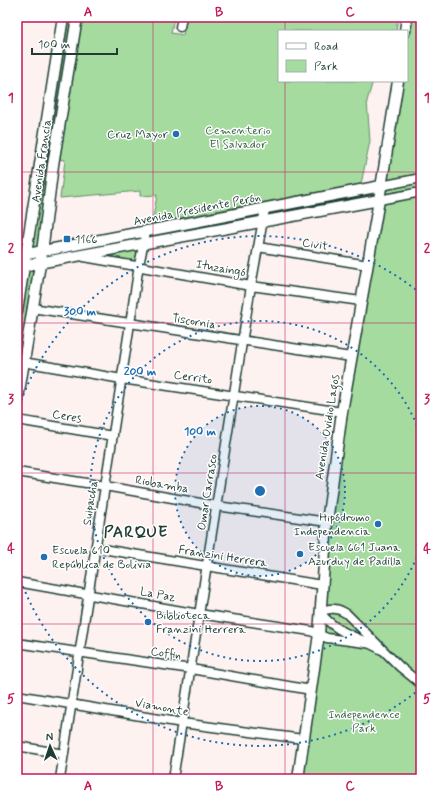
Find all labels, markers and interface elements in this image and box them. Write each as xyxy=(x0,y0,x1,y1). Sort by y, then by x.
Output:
text: A xyxy=(84,4,92,21)
text: B xyxy=(215,4,224,21)
text: C xyxy=(345,4,355,21)
scale bar xyxy=(32,30,117,56)
legend xyxy=(278,30,408,82)
text: 100 m xyxy=(38,37,70,53)
text: Road xyxy=(314,39,338,55)
text: Park xyxy=(314,59,338,75)
text: 1 xyxy=(8,90,14,107)
text: 1 xyxy=(424,90,430,107)
street label: Avenida Francia xyxy=(28,119,56,204)
park label: Cementerio El Salvador xyxy=(205,123,271,153)
place label: Cruz Mayor xyxy=(107,127,168,143)
marker: Cruz Mayor xyxy=(171,129,181,139)
street label: Avenida Presidente Perón xyxy=(132,190,262,230)
place label: 1166 xyxy=(75,232,97,248)
marker: 1166 xyxy=(62,234,72,244)
street label: Civit xyxy=(301,235,329,255)
text: 2 xyxy=(8,240,15,257)
text: 2 xyxy=(424,240,431,257)
street label: Ituzaingó xyxy=(195,257,247,281)
text: 300 m xyxy=(64,304,97,320)
street label: Tiscornia xyxy=(171,311,217,333)
text: 200 m xyxy=(124,364,157,380)
street label: Cerrito xyxy=(172,367,214,389)
street label: Avenida Ovidio Lagos xyxy=(312,373,345,481)
text: 3 xyxy=(8,391,14,408)
text: 3 xyxy=(424,391,430,408)
street label: Ceres xyxy=(51,407,83,427)
text: 100 m xyxy=(184,424,217,440)
street label: Omar Carrasco xyxy=(194,453,222,531)
street label: Riobamba xyxy=(134,472,190,498)
street label: Suipacha xyxy=(80,480,102,527)
centre of rings xyxy=(253,484,267,498)
place label: Hipódromo Independencia xyxy=(294,510,371,540)
marker: Hipódromo Independencia xyxy=(373,519,383,529)
district label: PARQUE xyxy=(104,522,168,543)
place label: Escuela 661 Juana Azurduy de Padilla xyxy=(308,540,401,570)
text: 4 xyxy=(7,541,15,558)
text: 4 xyxy=(423,541,431,558)
street label: Franzini Herrera xyxy=(177,542,269,572)
place label: Escuela 610 República de Bolivia xyxy=(52,543,151,573)
marker: Escuela 661 Juana Azurduy de Padilla xyxy=(295,549,305,559)
marker: Escuela 610 República de Bolivia xyxy=(39,552,49,562)
street label: La Paz xyxy=(139,584,177,606)
place label: Biblioteca Franzini Herrera xyxy=(156,608,247,638)
marker: Biblioteca Franzini Herrera xyxy=(143,617,153,627)
street label: Coffin xyxy=(149,644,182,664)
text: 5 xyxy=(7,691,15,708)
text: 5 xyxy=(423,691,431,708)
street label: Viamonte xyxy=(134,695,190,721)
park label: Independence Park xyxy=(328,707,400,737)
north arrow xyxy=(30,726,70,766)
text: N xyxy=(46,730,54,744)
text: A xyxy=(84,778,92,795)
text: B xyxy=(215,778,224,795)
text: C xyxy=(345,778,355,795)

